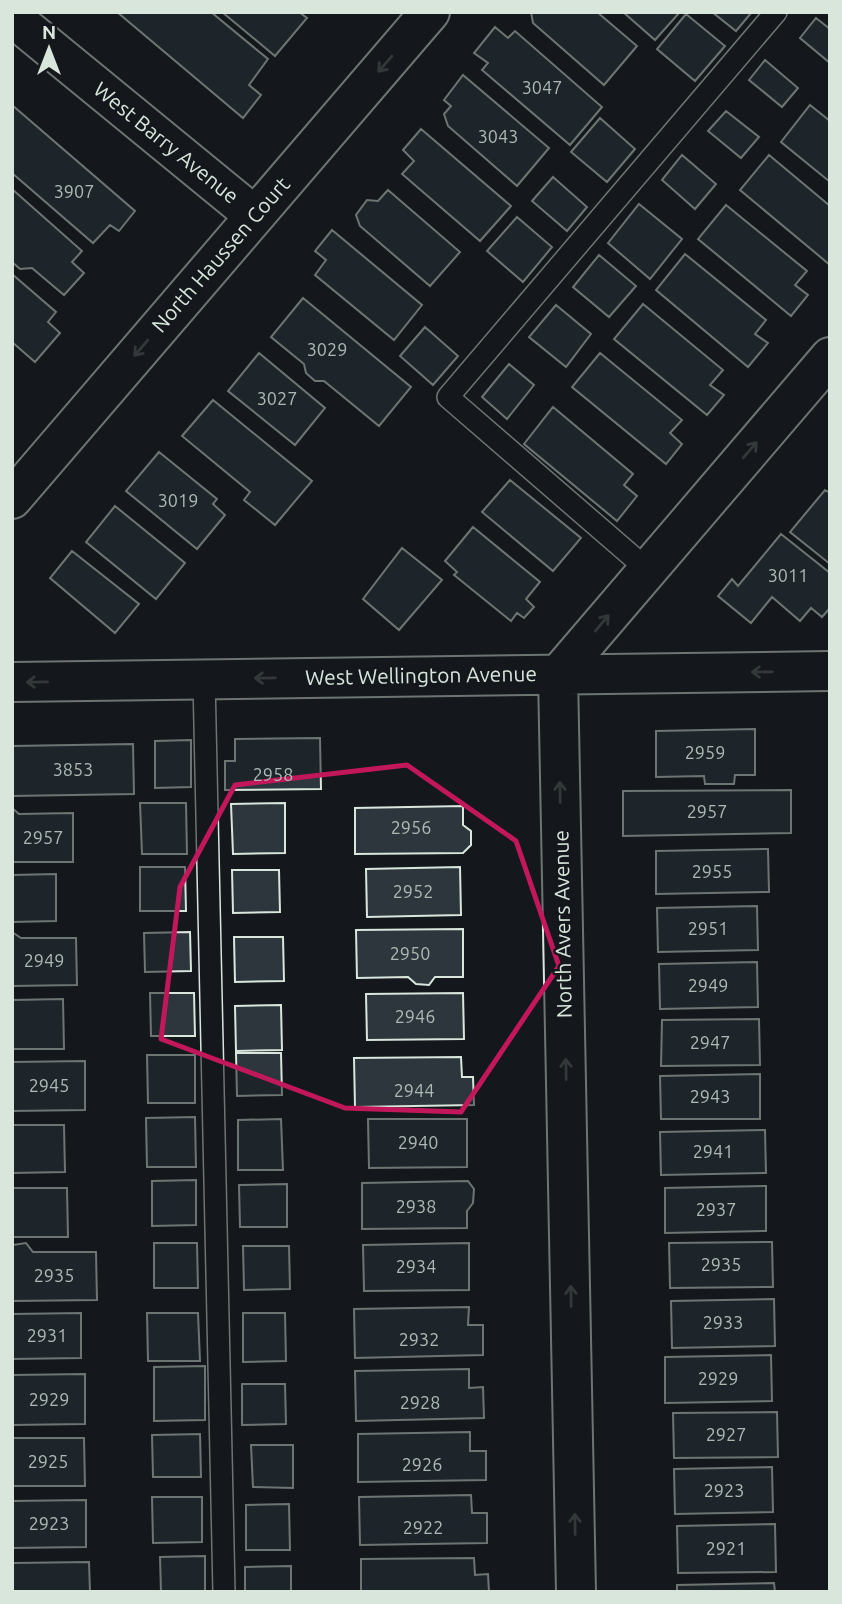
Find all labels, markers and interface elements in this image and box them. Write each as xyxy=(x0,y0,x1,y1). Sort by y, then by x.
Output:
north arrow xyxy=(14,14,84,84)
text: N xyxy=(42,21,56,43)
one-way arrow xyxy=(377,55,393,73)
street label: West Barry Avenue xyxy=(89,77,244,208)
house number: 3047 xyxy=(522,77,562,97)
house number: 3043 xyxy=(478,126,518,146)
street label: North Haussen Court xyxy=(146,172,294,337)
house number: 3907 xyxy=(54,181,94,201)
one-way arrow xyxy=(133,339,149,357)
house number: 3029 xyxy=(307,339,347,359)
house number: 3027 xyxy=(257,388,297,408)
one-way arrow xyxy=(742,441,758,459)
house number: 3019 xyxy=(158,490,198,510)
house number: 3011 xyxy=(768,565,808,585)
one-way arrow xyxy=(594,614,610,632)
street label: West Wellington Avenue xyxy=(305,661,537,689)
one-way arrow xyxy=(750,665,773,679)
one-way arrow xyxy=(253,672,276,685)
one-way arrow xyxy=(26,675,49,689)
house number: 2959 xyxy=(685,742,725,762)
house number: 3853 xyxy=(53,759,93,779)
house number: 2958 xyxy=(253,764,293,784)
one-way arrow xyxy=(554,781,567,804)
house number: 2957 xyxy=(687,801,727,821)
house number: 2956 xyxy=(391,817,431,837)
house number: 2957 xyxy=(23,827,63,847)
street label: North Avers Avenue xyxy=(548,830,576,1018)
house number: 2955 xyxy=(692,861,732,881)
house number: 2952 xyxy=(393,881,433,901)
house number: 2951 xyxy=(688,918,728,938)
house number: 2950 xyxy=(390,943,430,963)
house number: 2949 xyxy=(24,950,64,970)
house number: 2949 xyxy=(688,975,728,995)
house number: 2946 xyxy=(395,1006,435,1026)
house number: 2947 xyxy=(690,1032,730,1052)
one-way arrow xyxy=(559,1057,573,1080)
house number: 2945 xyxy=(29,1075,69,1095)
house number: 2944 xyxy=(394,1080,434,1100)
house number: 2943 xyxy=(690,1086,730,1106)
house number: 2940 xyxy=(398,1132,438,1152)
house number: 2941 xyxy=(693,1141,733,1161)
house number: 2938 xyxy=(396,1196,436,1216)
house number: 2937 xyxy=(696,1199,736,1219)
house number: 2935 xyxy=(701,1254,741,1274)
house number: 2934 xyxy=(396,1256,436,1276)
house number: 2935 xyxy=(34,1265,74,1285)
one-way arrow xyxy=(564,1285,577,1308)
house number: 2933 xyxy=(703,1312,743,1332)
house number: 2931 xyxy=(27,1325,67,1345)
house number: 2932 xyxy=(399,1329,439,1349)
house number: 2929 xyxy=(698,1368,738,1388)
house number: 2929 xyxy=(29,1389,69,1409)
house number: 2928 xyxy=(400,1392,440,1412)
house number: 2927 xyxy=(706,1424,746,1444)
house number: 2925 xyxy=(28,1451,68,1471)
house number: 2926 xyxy=(402,1454,442,1474)
house number: 2923 xyxy=(704,1480,744,1500)
one-way arrow xyxy=(568,1512,582,1535)
house number: 2923 xyxy=(29,1513,69,1533)
house number: 2922 xyxy=(403,1517,443,1537)
house number: 2921 xyxy=(706,1538,746,1558)

